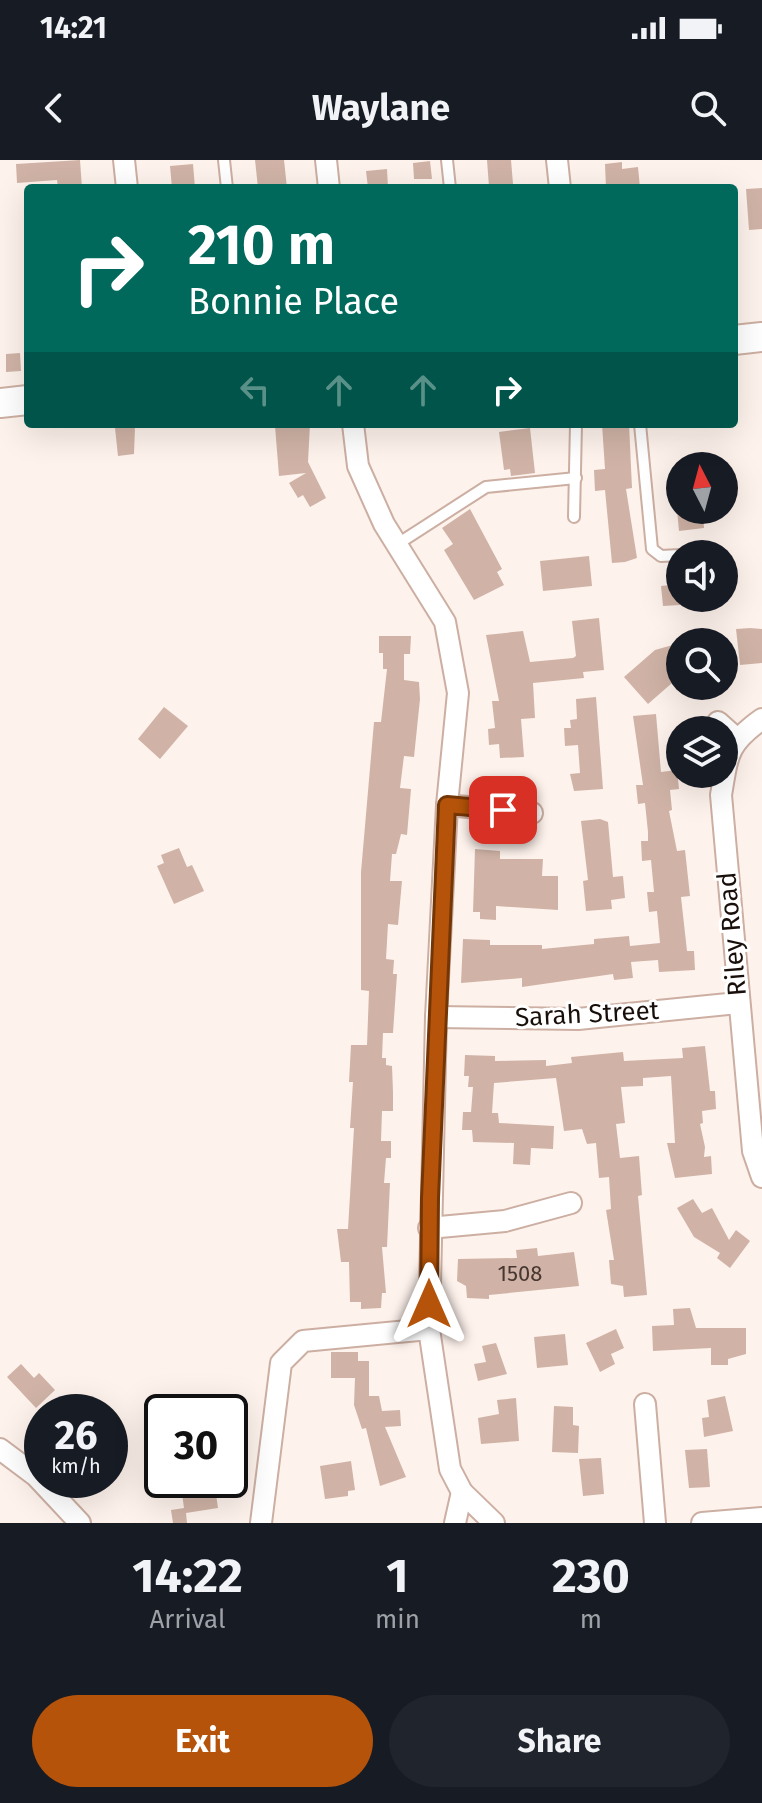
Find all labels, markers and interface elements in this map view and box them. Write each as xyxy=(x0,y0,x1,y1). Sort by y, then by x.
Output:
text: 14:21 xyxy=(40,10,107,46)
icon: back xyxy=(32,86,76,130)
text: Waylane xyxy=(312,86,450,130)
icon: search xyxy=(686,86,730,130)
text: 210 m xyxy=(188,212,335,279)
icon: right xyxy=(56,216,160,320)
text: Bonnie Place xyxy=(188,280,399,324)
icon: left xyxy=(233,368,277,412)
icon: ahead xyxy=(317,368,361,412)
icon: ahead xyxy=(401,368,445,412)
icon: right xyxy=(485,368,529,412)
north arrow xyxy=(666,452,738,524)
map controls xyxy=(666,452,738,788)
button: sound xyxy=(666,540,738,612)
button: search xyxy=(666,628,738,700)
button: layers xyxy=(666,716,738,788)
pin xyxy=(469,776,537,844)
icon: arrive xyxy=(481,788,525,832)
street label: Riley Road xyxy=(711,871,753,997)
street label: Sarah Street xyxy=(514,995,660,1033)
house number: 1508 xyxy=(498,1260,542,1287)
position arrow xyxy=(387,1262,471,1346)
speed limit sign: 30 xyxy=(144,1394,248,1498)
text: 26 xyxy=(54,1412,98,1460)
text: km/h xyxy=(51,1454,101,1478)
text: 14:22 xyxy=(132,1547,243,1605)
text: 1 xyxy=(386,1547,409,1605)
text: 230 xyxy=(552,1547,630,1605)
text: Arrival xyxy=(149,1604,226,1635)
text: min xyxy=(375,1604,420,1635)
text: m xyxy=(580,1604,602,1635)
button: Exit xyxy=(32,1695,373,1787)
button: Share xyxy=(389,1695,730,1787)

